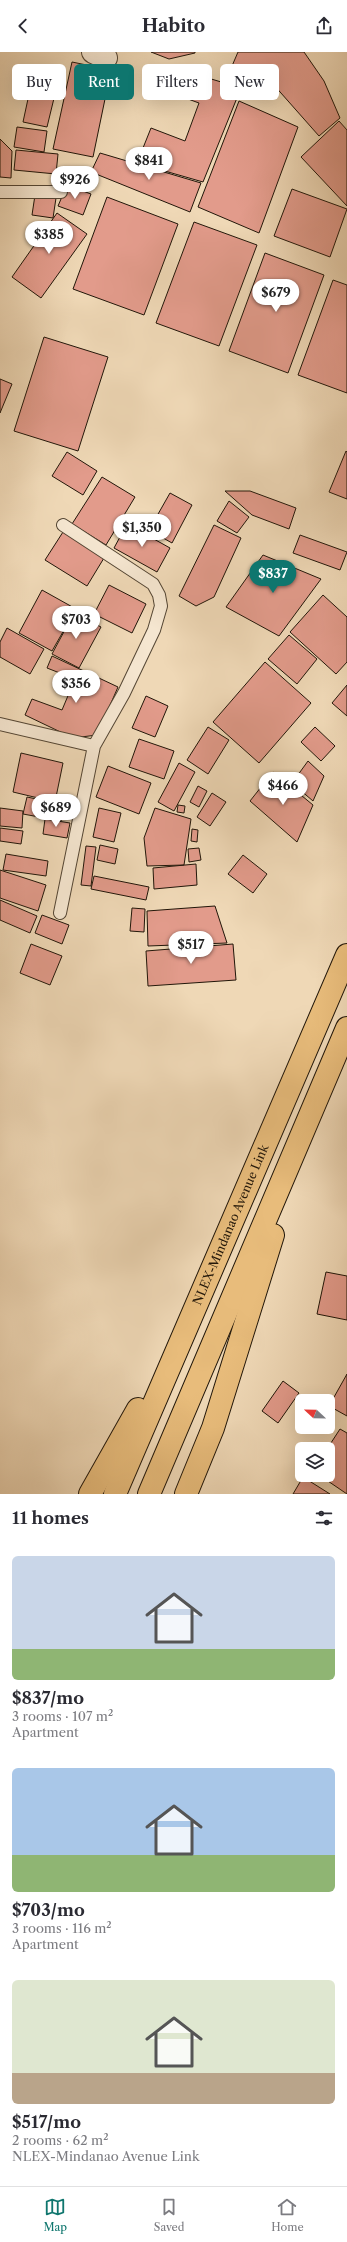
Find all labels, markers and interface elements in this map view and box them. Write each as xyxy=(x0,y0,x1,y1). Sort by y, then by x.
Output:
icon: back xyxy=(12,15,34,37)
text: Habito xyxy=(142,15,205,37)
icon: share xyxy=(313,15,335,37)
chip: Buy xyxy=(12,64,66,100)
chip: Rent xyxy=(74,64,134,100)
chip: Filters xyxy=(142,64,212,100)
chip: New xyxy=(220,64,279,100)
pin: $841 xyxy=(125,147,173,181)
text: $841 xyxy=(135,152,163,168)
pin: $926 xyxy=(51,166,99,200)
text: $926 xyxy=(60,171,90,187)
pin: $385 xyxy=(25,221,73,255)
text: $385 xyxy=(34,226,64,242)
pin: $679 xyxy=(252,279,300,313)
text: $679 xyxy=(261,284,291,300)
pin: $1,350 xyxy=(109,514,175,548)
text: $1,350 xyxy=(122,519,162,535)
pin: $837 xyxy=(249,560,297,594)
text: $837 xyxy=(258,565,288,581)
pin: $703 xyxy=(52,606,100,640)
text: $703 xyxy=(61,611,91,627)
pin: $356 xyxy=(52,670,100,704)
text: $356 xyxy=(61,675,91,691)
pin: $466 xyxy=(259,772,307,806)
text: $466 xyxy=(268,777,298,793)
pin: $689 xyxy=(32,794,80,828)
text: $689 xyxy=(41,799,71,815)
pin: $517 xyxy=(167,931,215,965)
text: $517 xyxy=(177,936,205,952)
street label: NLEX-Mindanao Avenue Link xyxy=(189,1141,272,1307)
north arrow xyxy=(295,1394,335,1434)
map controls xyxy=(295,1394,335,1482)
button: layers xyxy=(295,1442,335,1482)
icon: filters xyxy=(313,1507,335,1529)
text: 11 homes xyxy=(12,1508,89,1528)
icon: home xyxy=(138,1582,210,1654)
text: $837/mo xyxy=(12,1688,84,1708)
text: 3 rooms · 107 m² xyxy=(12,1708,113,1724)
text: Apartment xyxy=(12,1724,79,1740)
icon: home xyxy=(138,1794,210,1866)
text: $703/mo xyxy=(12,1900,85,1920)
text: 3 rooms · 116 m² xyxy=(12,1920,112,1936)
text: Apartment xyxy=(12,1936,79,1952)
icon: home xyxy=(138,2006,210,2078)
text: $517/mo xyxy=(12,2112,81,2132)
text: 2 rooms · 62 m² xyxy=(12,2132,109,2148)
text: NLEX-Mindanao Avenue Link xyxy=(12,2148,199,2164)
tab: Map xyxy=(43,2196,67,2234)
tab: Saved xyxy=(154,2196,184,2234)
tab: Home xyxy=(271,2196,304,2234)

